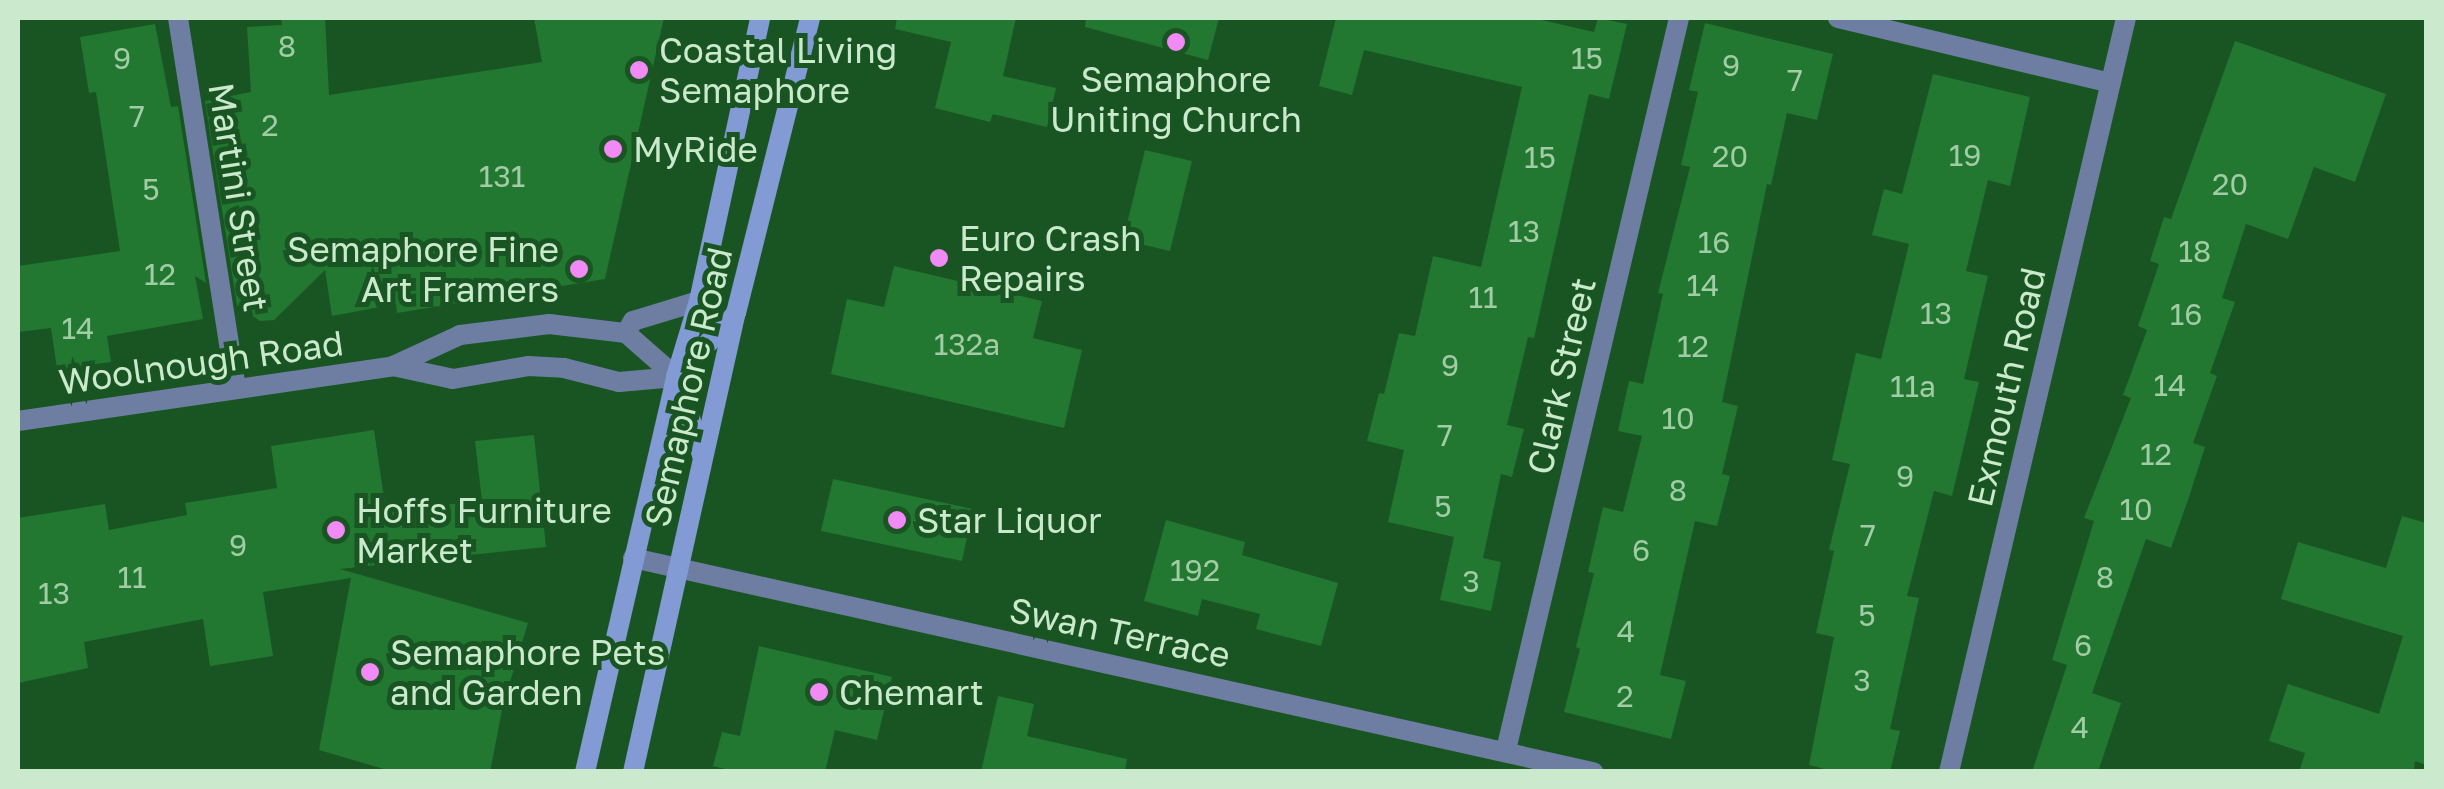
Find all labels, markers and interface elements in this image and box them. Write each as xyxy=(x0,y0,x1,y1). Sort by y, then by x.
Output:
house number: 8 xyxy=(278,28,296,64)
place label: Coastal Living Semaphore xyxy=(659,29,897,111)
marker: Semaphore Uniting Church xyxy=(1165,31,1187,53)
house number: 9 xyxy=(113,40,131,76)
house number: 15 xyxy=(1571,40,1603,76)
house number: 9 xyxy=(1722,47,1740,83)
place label: Semaphore Uniting Church xyxy=(1050,58,1302,140)
marker: Coastal Living Semaphore xyxy=(628,59,650,81)
house number: 7 xyxy=(1787,62,1803,98)
street label: Martini Street xyxy=(200,80,278,314)
house number: 7 xyxy=(129,98,145,134)
house number: 2 xyxy=(261,107,279,143)
place label: MyRide xyxy=(633,128,758,170)
house number: 19 xyxy=(1949,137,1981,173)
marker: MyRide xyxy=(602,138,624,160)
house number: 20 xyxy=(1712,138,1748,174)
house number: 15 xyxy=(1524,139,1556,175)
house number: 131 xyxy=(479,158,525,194)
house number: 20 xyxy=(2212,166,2248,202)
house number: 5 xyxy=(142,171,160,207)
house number: 13 xyxy=(1508,213,1540,249)
place label: Euro Crash Repairs xyxy=(959,217,1142,299)
house number: 16 xyxy=(1698,224,1730,260)
place label: Semaphore Fine Art Framers xyxy=(287,228,559,310)
house number: 18 xyxy=(2179,233,2211,269)
street label: Semaphore Road xyxy=(635,243,741,531)
marker: Euro Crash Repairs xyxy=(928,247,950,269)
house number: 12 xyxy=(144,256,176,292)
marker: Semaphore Fine Art Framers xyxy=(568,258,590,280)
street label: Exmouth Road xyxy=(1958,264,2054,510)
house number: 14 xyxy=(1687,267,1719,303)
street label: Clark Street xyxy=(1518,274,1604,478)
house number: 11 xyxy=(1468,279,1498,315)
house number: 13 xyxy=(1920,295,1952,331)
house number: 16 xyxy=(2170,296,2202,332)
house number: 14 xyxy=(62,310,94,346)
street label: Woolnough Road xyxy=(56,321,346,403)
house number: 132a xyxy=(934,326,1000,362)
house number: 12 xyxy=(1677,328,1709,364)
house number: 9 xyxy=(1441,347,1459,383)
house number: 14 xyxy=(2154,367,2186,403)
house number: 11a xyxy=(1890,368,1936,404)
house number: 10 xyxy=(1661,400,1695,436)
house number: 7 xyxy=(1437,417,1453,453)
house number: 12 xyxy=(2140,436,2172,472)
house number: 9 xyxy=(1896,458,1914,494)
house number: 8 xyxy=(1669,472,1687,508)
house number: 5 xyxy=(1434,488,1452,524)
place label: Hoffs Furniture Market xyxy=(356,489,612,571)
house number: 10 xyxy=(2119,491,2153,527)
place label: Star Liquor xyxy=(917,499,1102,541)
marker: Star Liquor xyxy=(886,509,908,531)
house number: 7 xyxy=(1860,517,1876,553)
marker: Hoffs Furniture Market xyxy=(325,519,347,541)
house number: 9 xyxy=(229,527,247,563)
house number: 6 xyxy=(1632,532,1650,568)
house number: 192 xyxy=(1170,552,1220,588)
house number: 11 xyxy=(117,559,147,595)
house number: 8 xyxy=(2096,559,2114,595)
house number: 3 xyxy=(1462,563,1480,599)
house number: 13 xyxy=(38,575,70,611)
street label: Swan Terrace xyxy=(1006,588,1234,676)
house number: 5 xyxy=(1858,597,1876,633)
house number: 4 xyxy=(1617,613,1635,649)
house number: 6 xyxy=(2074,627,2092,663)
place label: Semaphore Pets and Garden xyxy=(390,631,665,713)
marker: Semaphore Pets and Garden xyxy=(359,661,381,683)
house number: 3 xyxy=(1853,662,1871,698)
place label: Chemart xyxy=(839,671,984,713)
house number: 2 xyxy=(1616,678,1634,714)
marker: Chemart xyxy=(808,681,830,703)
house number: 4 xyxy=(2071,709,2089,745)

